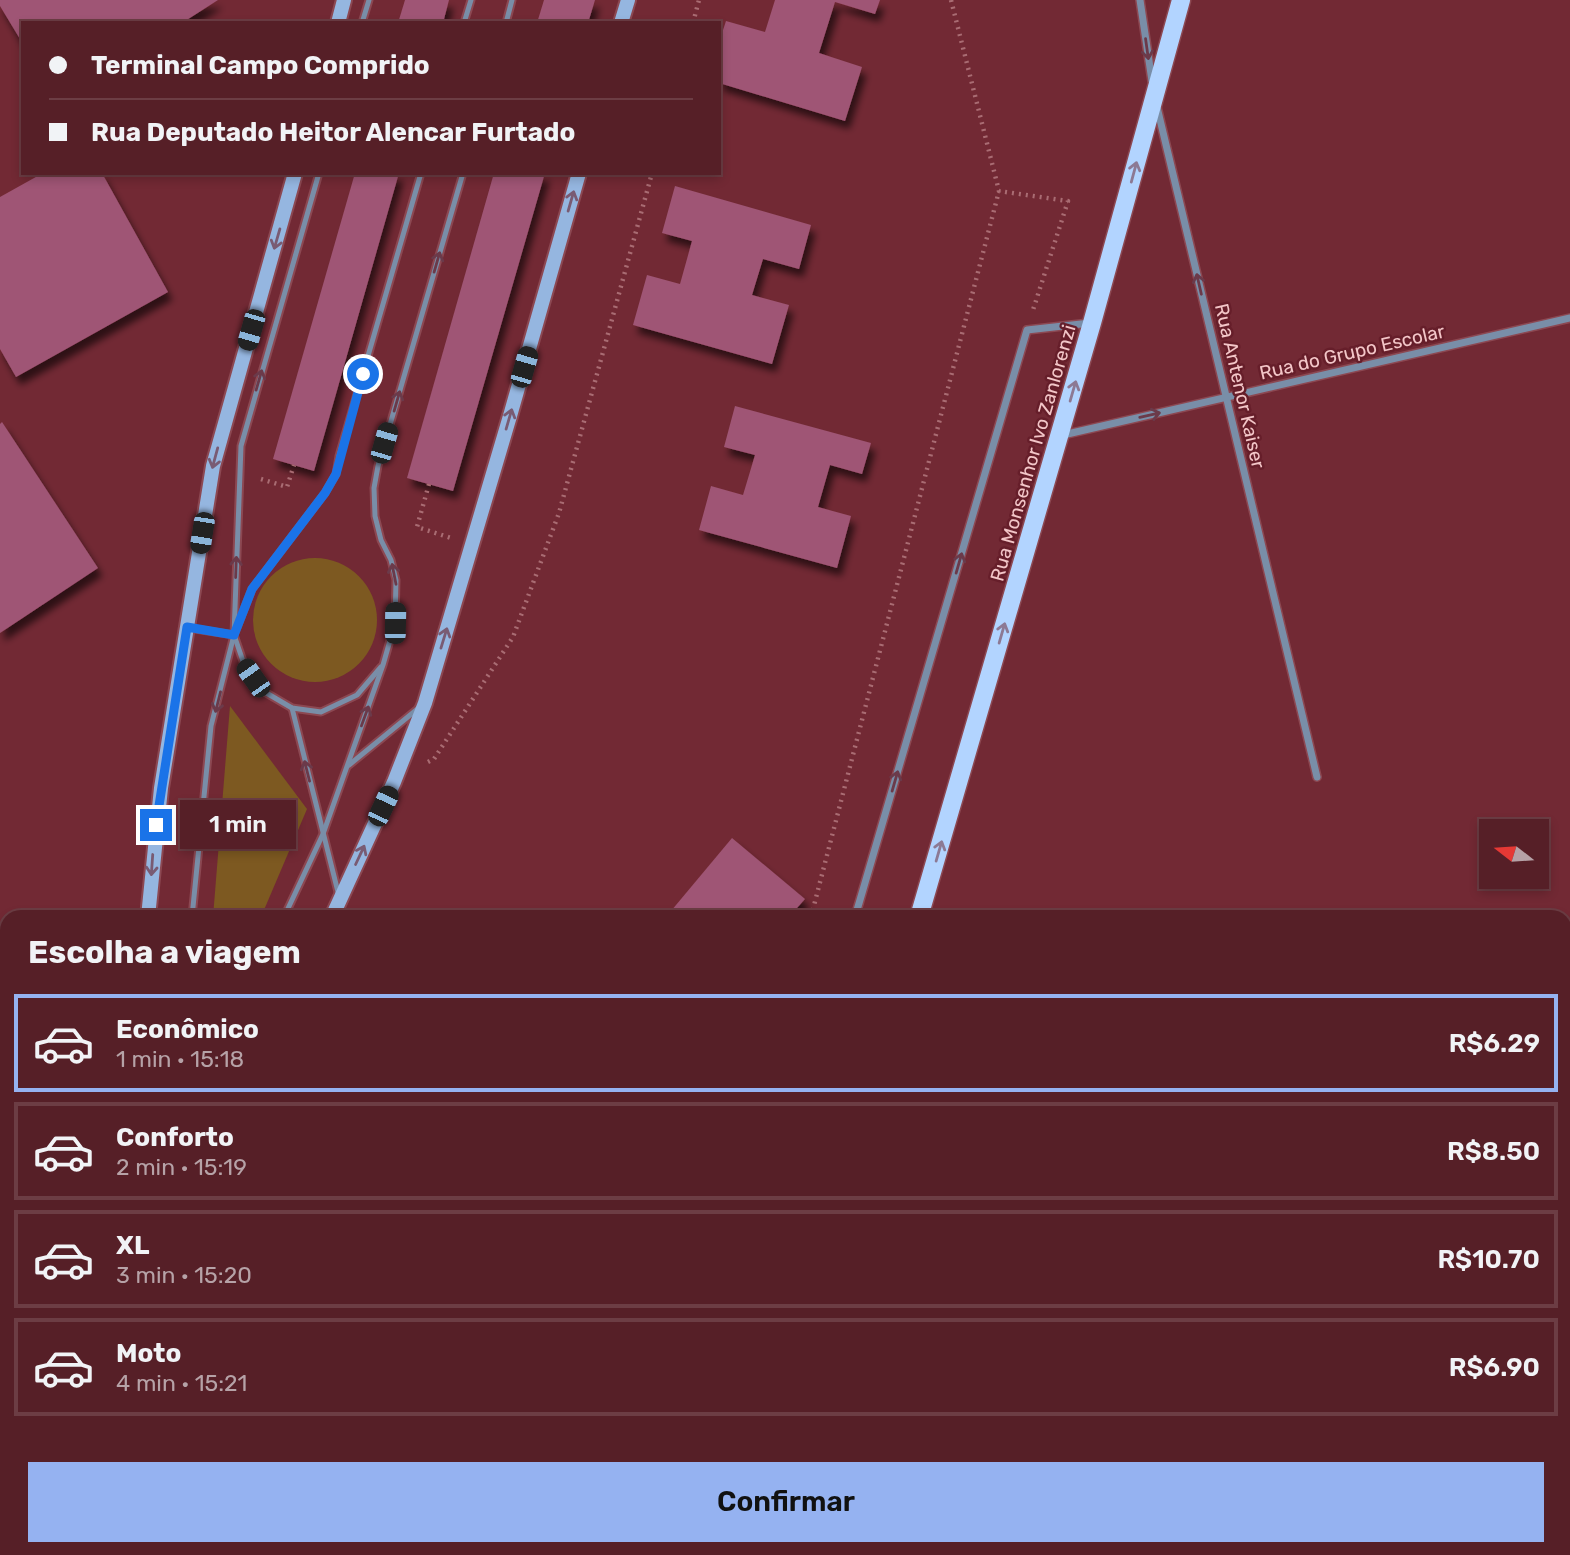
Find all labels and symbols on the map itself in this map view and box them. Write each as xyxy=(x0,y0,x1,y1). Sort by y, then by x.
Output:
one-way arrow xyxy=(1141,37,1154,60)
one-way arrow xyxy=(1128,161,1141,184)
one-way arrow xyxy=(565,190,578,212)
one-way arrow xyxy=(269,228,282,250)
one-way arrow xyxy=(431,251,444,273)
one-way arrow xyxy=(1192,273,1205,295)
street label: Rua Antenor Kaiser xyxy=(1210,301,1270,471)
car xyxy=(236,307,267,353)
street label: Rua do Grupo Escolar xyxy=(1257,319,1448,384)
street label: Rua Monsenhor Ivo Zanlorenzi xyxy=(985,322,1081,584)
car xyxy=(509,344,540,390)
route start xyxy=(347,358,379,390)
one-way arrow xyxy=(254,369,267,391)
one-way arrow xyxy=(1067,380,1080,402)
one-way arrow xyxy=(391,390,404,412)
one-way arrow xyxy=(1138,408,1161,421)
one-way arrow xyxy=(504,409,517,431)
car xyxy=(369,420,400,466)
one-way arrow xyxy=(208,446,221,469)
car xyxy=(189,511,216,555)
one-way arrow xyxy=(953,552,966,574)
one-way arrow xyxy=(230,556,243,579)
one-way arrow xyxy=(386,563,400,586)
car xyxy=(385,602,406,644)
one-way arrow xyxy=(997,622,1010,644)
one-way arrow xyxy=(439,627,452,649)
car xyxy=(233,655,274,701)
one-way arrow xyxy=(211,690,224,712)
one-way arrow xyxy=(360,706,372,728)
one-way arrow xyxy=(300,760,314,783)
one-way arrow xyxy=(889,770,902,793)
car xyxy=(365,783,402,829)
callout: 1 min xyxy=(180,800,296,850)
route end xyxy=(140,809,172,841)
north arrow xyxy=(1479,819,1549,889)
one-way arrow xyxy=(933,841,946,863)
one-way arrow xyxy=(354,845,368,866)
one-way arrow xyxy=(145,853,158,875)

